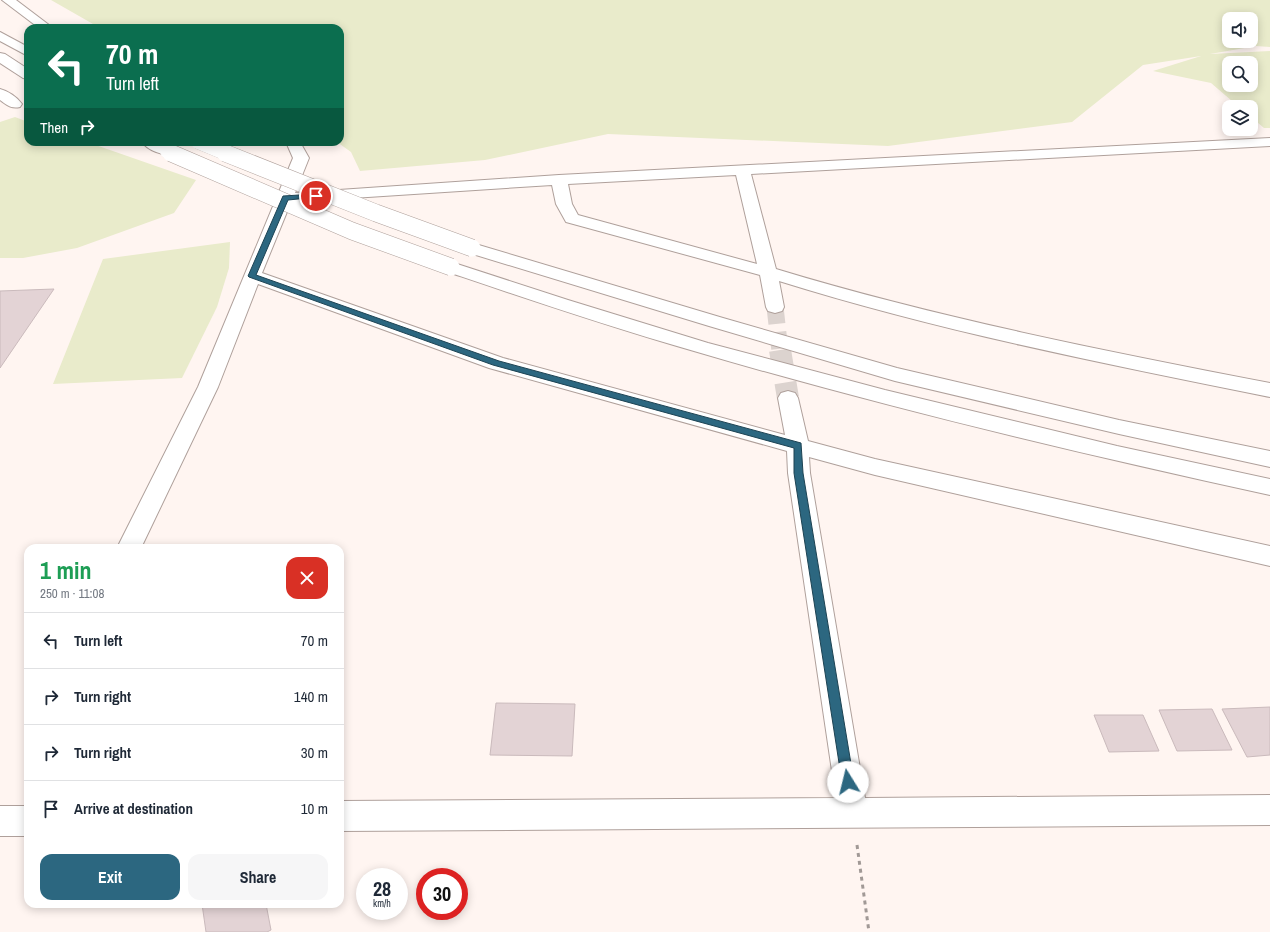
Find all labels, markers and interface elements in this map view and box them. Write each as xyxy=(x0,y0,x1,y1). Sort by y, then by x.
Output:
map controls xyxy=(1222,12,1258,136)
button: sound xyxy=(1222,12,1258,48)
text: 70 m xyxy=(106,35,158,73)
icon: left xyxy=(40,40,92,92)
button: search xyxy=(1222,56,1258,92)
text: Turn left xyxy=(106,71,159,96)
button: layers xyxy=(1222,100,1258,136)
icon: right xyxy=(76,116,98,138)
text: Then xyxy=(40,117,68,138)
pin xyxy=(299,179,333,213)
icon: arrive xyxy=(305,185,327,207)
text: 1 min xyxy=(40,554,91,586)
button: close xyxy=(286,557,328,599)
text: 250 m · 11:08 xyxy=(40,585,104,602)
icon: left xyxy=(40,630,62,652)
text: Turn left xyxy=(74,630,122,651)
text: 70 m xyxy=(301,630,328,651)
icon: right xyxy=(40,686,62,708)
text: Turn right xyxy=(74,686,131,707)
text: 140 m xyxy=(294,686,328,707)
icon: right xyxy=(40,742,62,764)
text: Turn right xyxy=(74,742,131,763)
text: 30 m xyxy=(301,742,328,763)
position arrow xyxy=(827,761,869,803)
icon: arrive xyxy=(40,798,62,820)
text: Arrive at destination xyxy=(74,798,193,819)
text: 10 m xyxy=(301,798,328,819)
button: Exit xyxy=(40,854,180,900)
button: Share xyxy=(188,854,328,900)
speed limit sign: 30 xyxy=(416,868,468,920)
text: 28 xyxy=(373,875,391,902)
text: km/h xyxy=(373,897,391,910)

